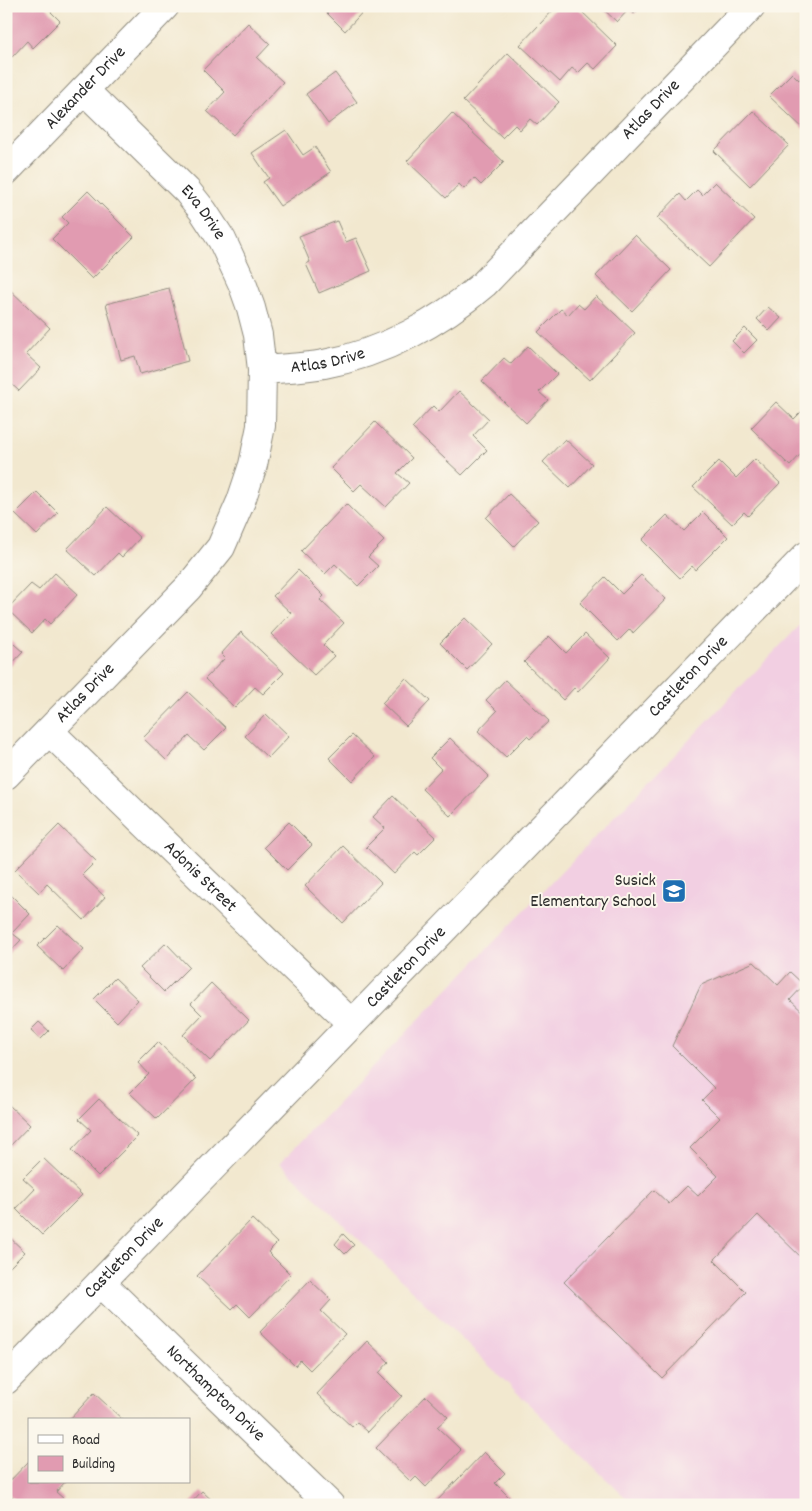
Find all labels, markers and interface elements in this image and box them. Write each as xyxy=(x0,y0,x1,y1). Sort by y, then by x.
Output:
street label: Alexander Drive xyxy=(40,41,132,136)
street label: Atlas Drive xyxy=(616,74,686,146)
street label: Eva Drive xyxy=(175,179,231,245)
street label: Atlas Drive xyxy=(290,341,369,380)
street label: Castleton Drive xyxy=(643,630,734,723)
street label: Atlas Drive xyxy=(50,657,121,729)
street label: Adonis Street xyxy=(158,836,242,919)
place label: Susick Elementary School xyxy=(530,869,657,915)
school or university icon: Susick Elementary School xyxy=(661,878,687,904)
street label: Castleton Drive xyxy=(361,921,452,1014)
street label: Castleton Drive xyxy=(79,1211,170,1305)
street label: Northampton Drive xyxy=(160,1340,270,1448)
legend xyxy=(28,1418,190,1484)
text: Road xyxy=(72,1430,100,1452)
text: Building xyxy=(72,1454,115,1476)

